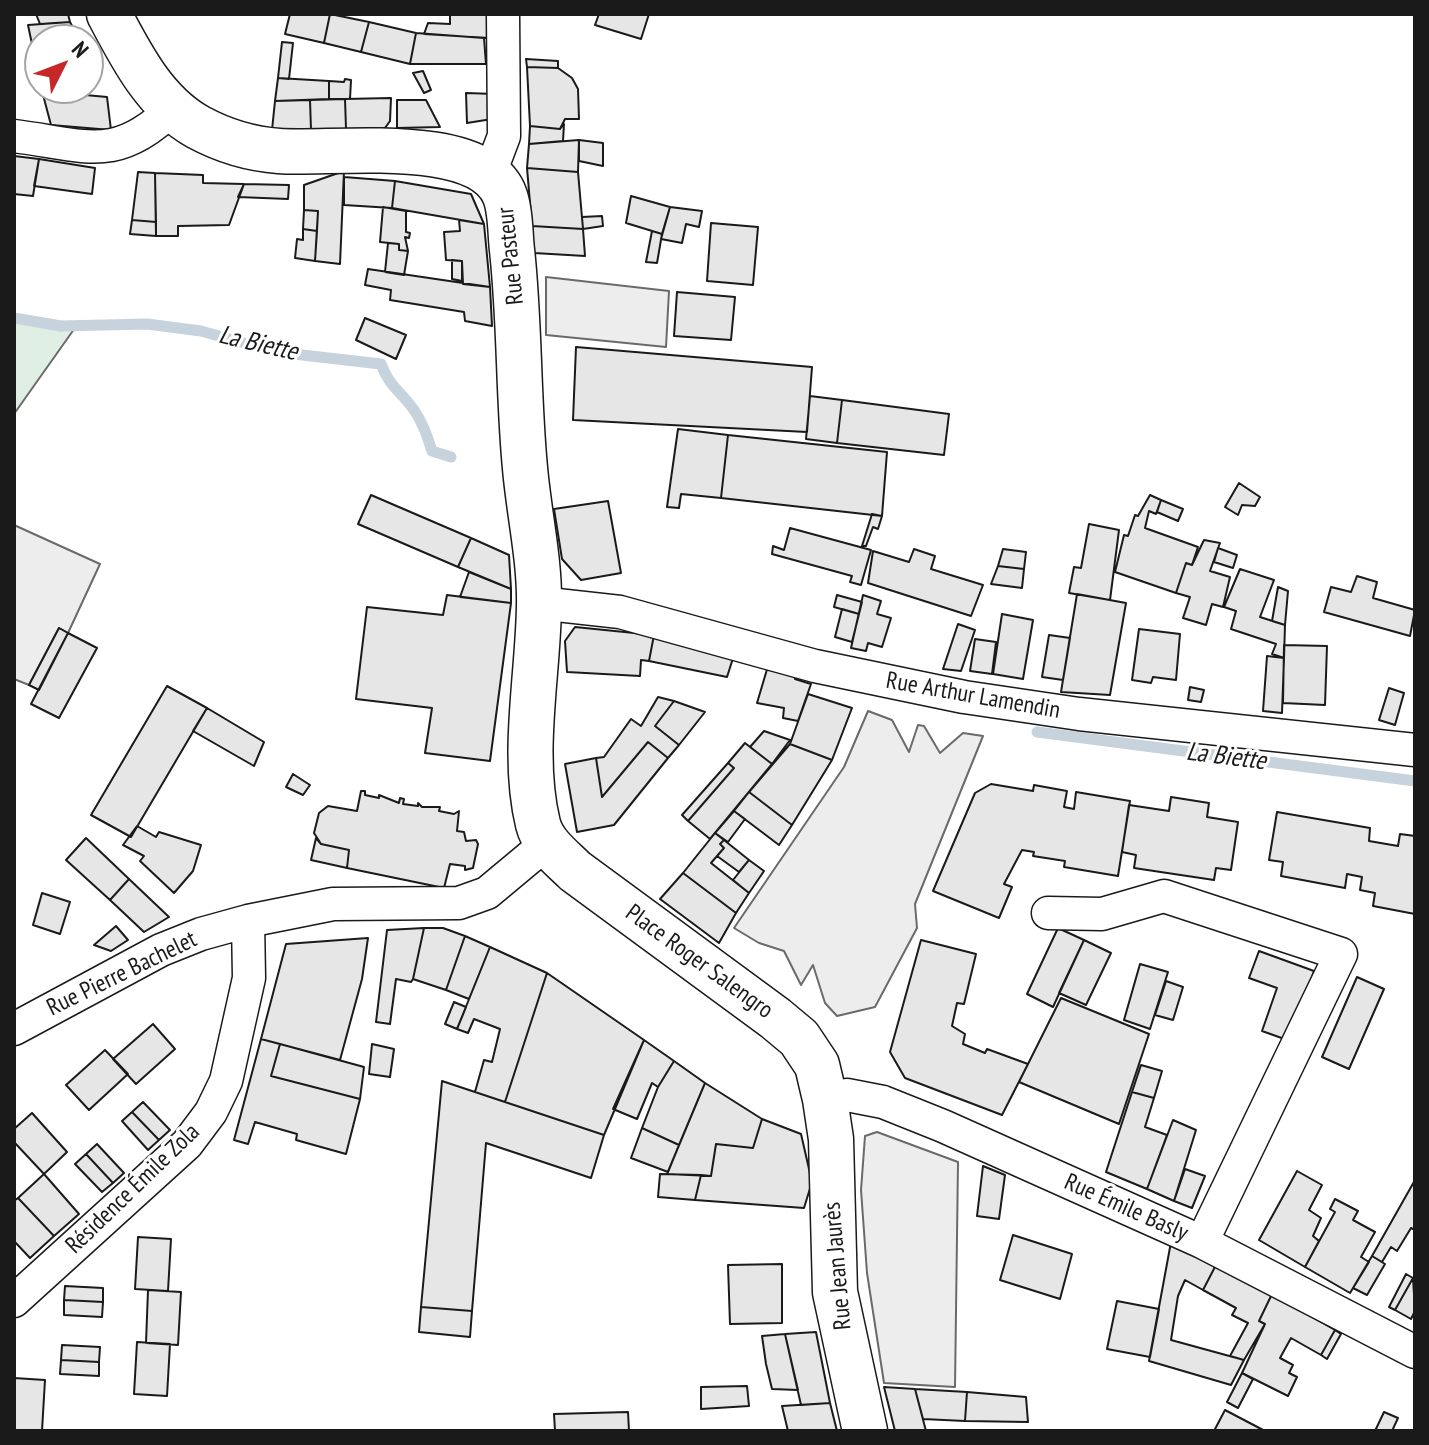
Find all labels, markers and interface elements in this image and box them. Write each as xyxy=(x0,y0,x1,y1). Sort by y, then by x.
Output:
north arrow xyxy=(24,24,104,104)
text: N xyxy=(66,35,95,63)
street label: Rue Pasteur xyxy=(492,206,530,306)
water label: La Biette xyxy=(216,320,300,368)
street label: Rue Arthur Lamendin xyxy=(884,667,1062,725)
water label: La Biette xyxy=(1184,737,1268,777)
street label: Place Roger Salengro xyxy=(620,899,778,1025)
street label: Rue Pierre Bachelet xyxy=(42,925,202,1023)
street label: Résidence Émile Zola xyxy=(60,1118,206,1260)
street label: Rue Émile Basly xyxy=(1060,1168,1192,1248)
street label: Rue Jean Jaurès xyxy=(818,1201,858,1331)

